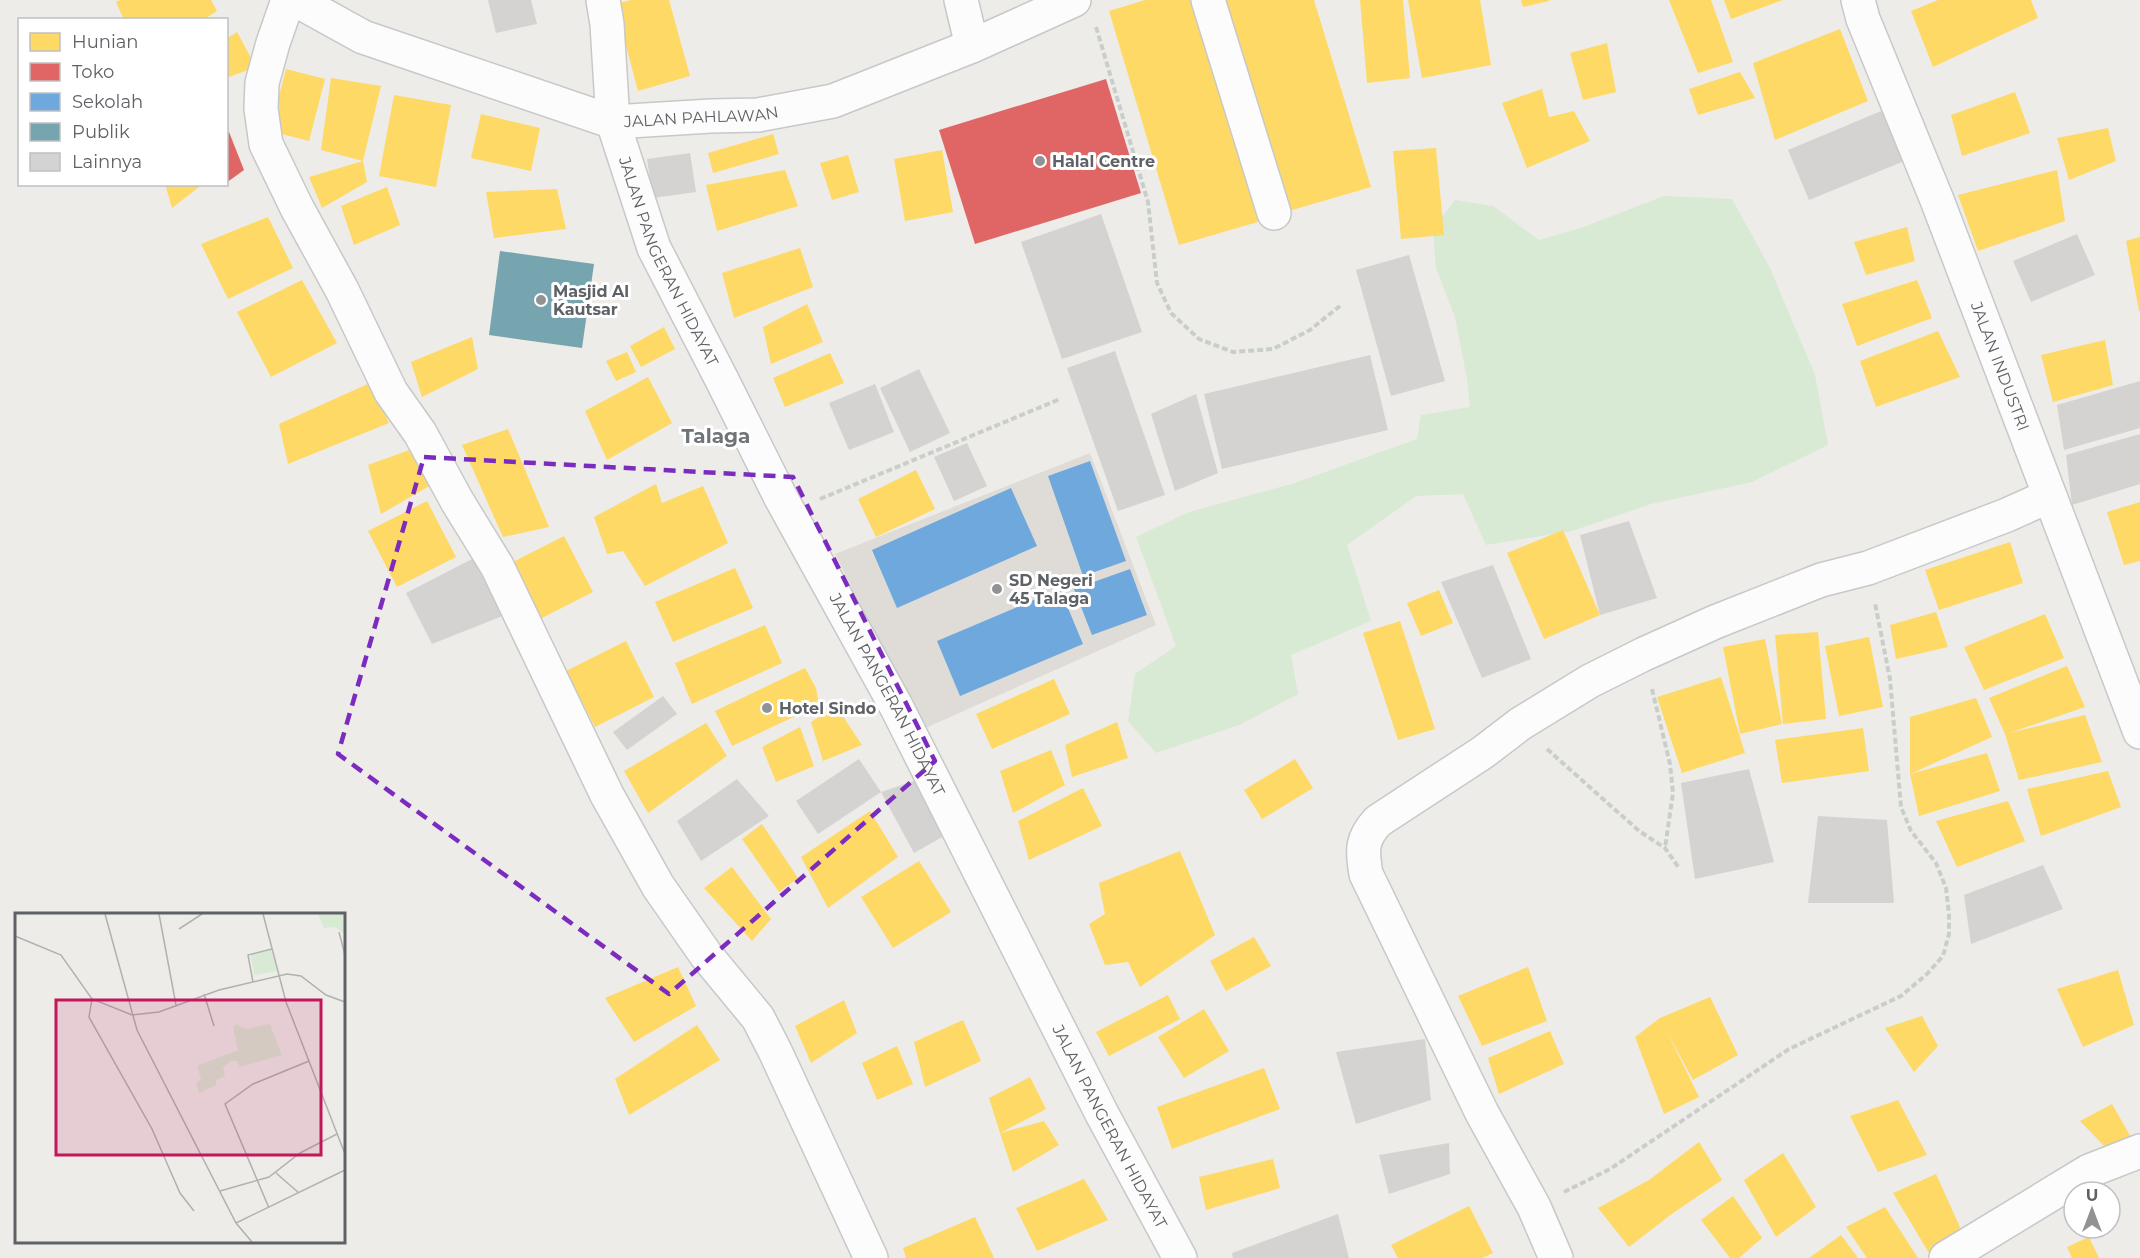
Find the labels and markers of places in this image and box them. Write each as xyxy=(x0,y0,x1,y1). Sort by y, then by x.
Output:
place label: Halal Centre xyxy=(1052,152,1155,171)
marker: Halal Centre xyxy=(1033,154,1047,168)
place label: Masjid Al Kautsar xyxy=(553,282,629,319)
marker: Masjid Al Kautsar xyxy=(534,293,548,307)
place label: SD Negeri 45 Talaga xyxy=(1009,571,1093,608)
marker: SD Negeri 45 Talaga xyxy=(990,582,1004,596)
place label: Hotel Sindo xyxy=(779,699,876,718)
marker: Hotel Sindo xyxy=(760,701,774,715)

